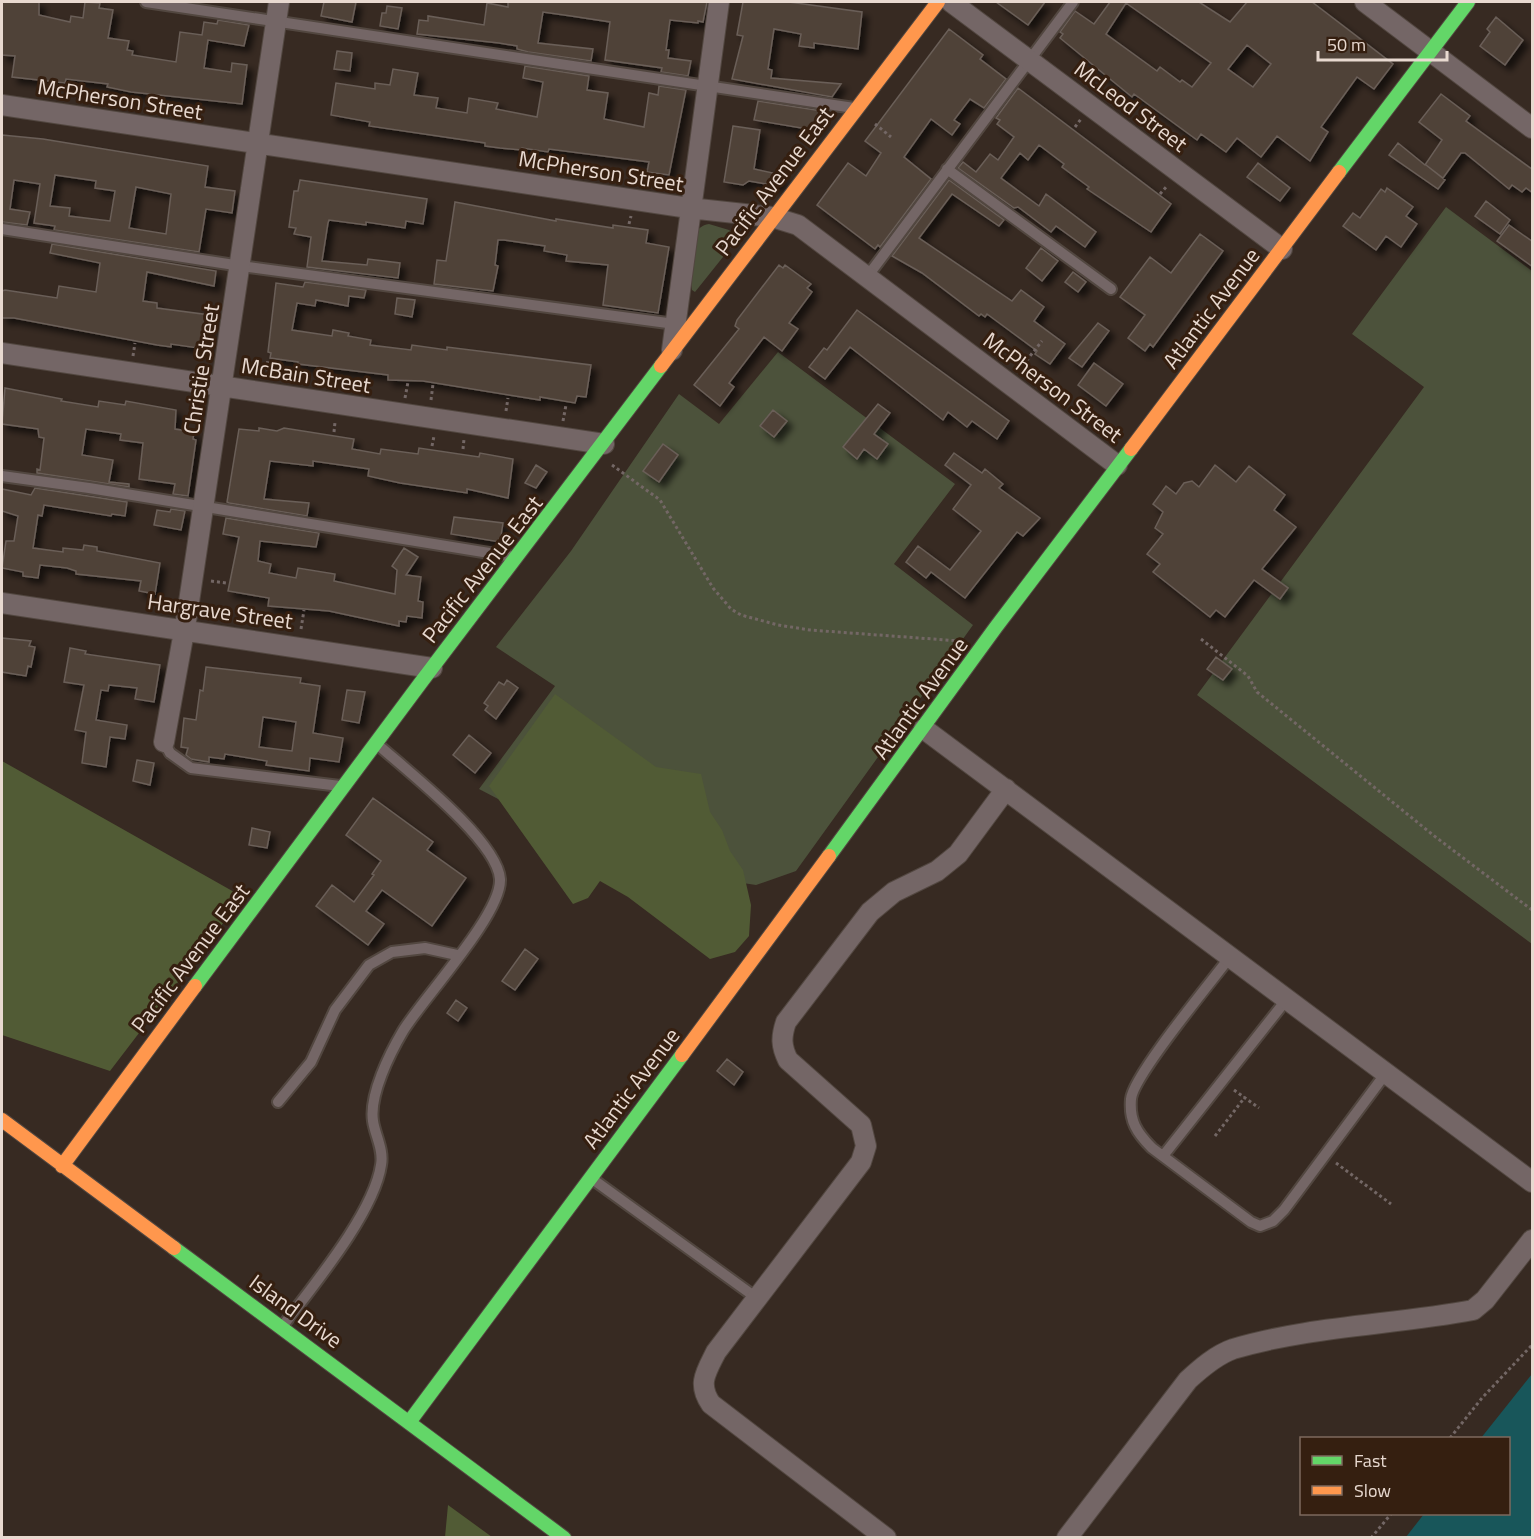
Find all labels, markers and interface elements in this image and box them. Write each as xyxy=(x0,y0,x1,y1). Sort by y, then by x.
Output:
scale bar xyxy=(1318,24,1447,62)
text: 50 m xyxy=(1327,31,1366,58)
street label: McLeod Street xyxy=(1067,52,1195,160)
street label: McPherson Street xyxy=(35,69,205,129)
street label: Pacific Avenue East xyxy=(706,99,842,263)
street label: McPherson Street xyxy=(516,141,686,201)
street label: Atlantic Avenue xyxy=(1154,240,1268,376)
street label: Christie Street xyxy=(174,301,228,437)
street label: McPherson Street xyxy=(976,323,1130,451)
street label: McBain Street xyxy=(239,348,373,402)
street label: Pacific Avenue East xyxy=(413,488,551,650)
street label: Hargrave Street xyxy=(145,584,295,638)
street label: Atlantic Avenue xyxy=(864,630,976,766)
street label: Pacific Avenue East xyxy=(122,876,258,1040)
street label: Atlantic Avenue xyxy=(574,1020,688,1156)
street label: Island Drive xyxy=(242,1265,350,1357)
legend xyxy=(1300,1437,1510,1515)
text: Fast xyxy=(1354,1447,1387,1474)
text: Slow xyxy=(1354,1477,1391,1504)

